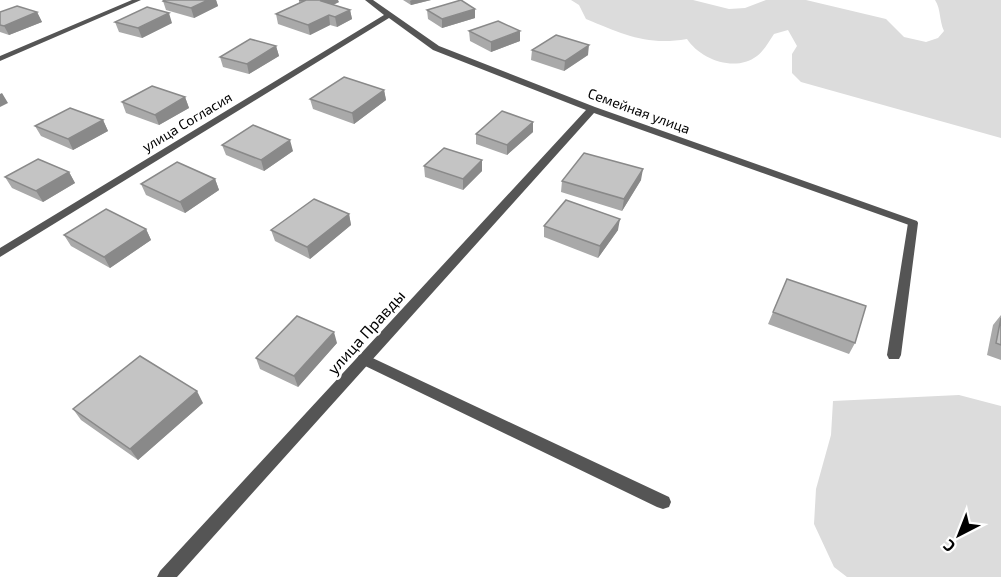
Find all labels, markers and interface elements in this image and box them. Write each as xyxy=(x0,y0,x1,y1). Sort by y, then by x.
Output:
street label: Семейная улица xyxy=(586,84,693,137)
street label: улица Согласия xyxy=(139,88,235,155)
street label: улица Правды xyxy=(323,286,409,378)
north arrow xyxy=(929,505,989,565)
text: С xyxy=(939,536,958,557)

